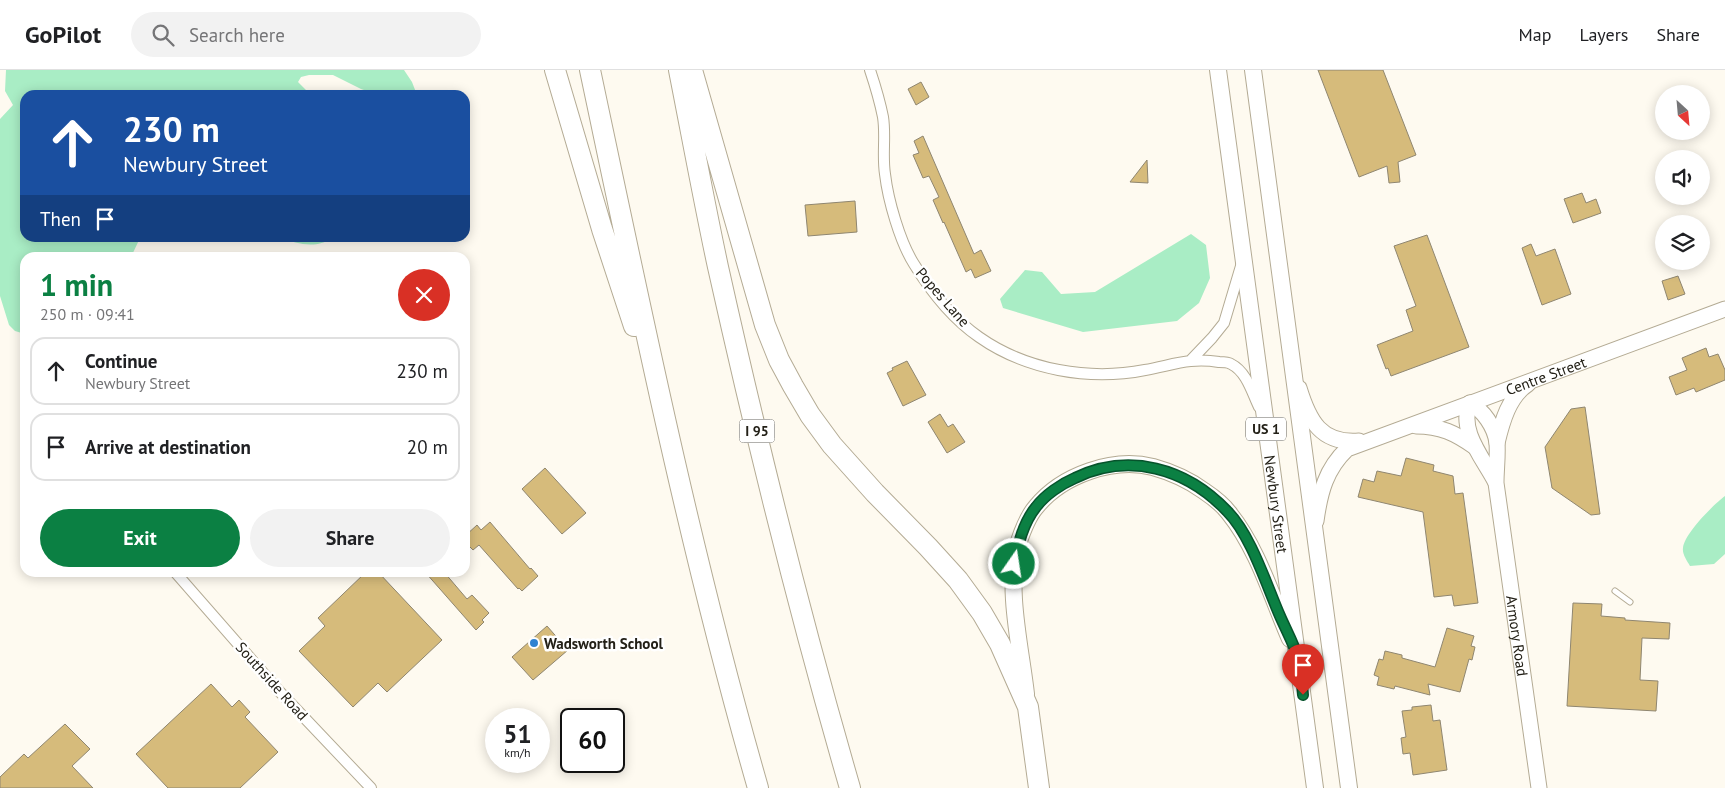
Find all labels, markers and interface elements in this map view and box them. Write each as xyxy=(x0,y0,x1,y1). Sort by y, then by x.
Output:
search box xyxy=(131,12,481,57)
text: GoPilot xyxy=(25,19,101,50)
icon: search xyxy=(149,21,177,49)
text: Search here xyxy=(189,23,285,47)
text: Map xyxy=(1519,23,1551,46)
text: Layers xyxy=(1579,23,1628,46)
text: Share xyxy=(1656,23,1700,46)
north arrow xyxy=(1655,85,1710,140)
map controls xyxy=(1655,85,1710,270)
text: 230 m xyxy=(123,106,220,152)
icon: ahead xyxy=(40,110,105,175)
text: Newbury Street xyxy=(123,150,268,178)
button: sound xyxy=(1655,150,1710,205)
icon: arrive xyxy=(91,205,119,233)
text: Then xyxy=(40,207,81,231)
button: layers xyxy=(1655,215,1710,270)
street label: Popes Lane xyxy=(912,263,974,331)
text: 1 min xyxy=(40,265,113,304)
button: close xyxy=(398,269,450,321)
text: 250 m · 09:41 xyxy=(40,304,135,324)
text: Continue xyxy=(85,349,157,373)
street label: Centre Street xyxy=(1503,352,1588,399)
icon: ahead xyxy=(42,357,70,385)
text: 230 m xyxy=(396,359,448,383)
text: Newbury Street xyxy=(85,373,190,393)
road number: US 1 xyxy=(1246,418,1286,440)
road number: I 95 xyxy=(740,420,774,442)
icon: arrive xyxy=(42,433,70,461)
text: Arrive at destination xyxy=(85,435,251,459)
text: 20 m xyxy=(407,435,448,459)
street label: Newbury Street xyxy=(1261,454,1293,554)
button: Exit xyxy=(40,509,240,567)
button: Share xyxy=(250,509,450,567)
position arrow xyxy=(987,537,1039,589)
street label: Armory Road xyxy=(1502,594,1533,677)
place label: Wadsworth School xyxy=(544,634,663,653)
marker: Wadsworth School xyxy=(528,637,540,649)
street label: Southside Road xyxy=(232,638,312,724)
pin xyxy=(1282,644,1324,695)
icon: arrive xyxy=(1289,651,1317,679)
speed limit sign: 60 xyxy=(560,708,625,773)
text: 51 xyxy=(503,718,532,750)
text: km/h xyxy=(504,745,531,760)

